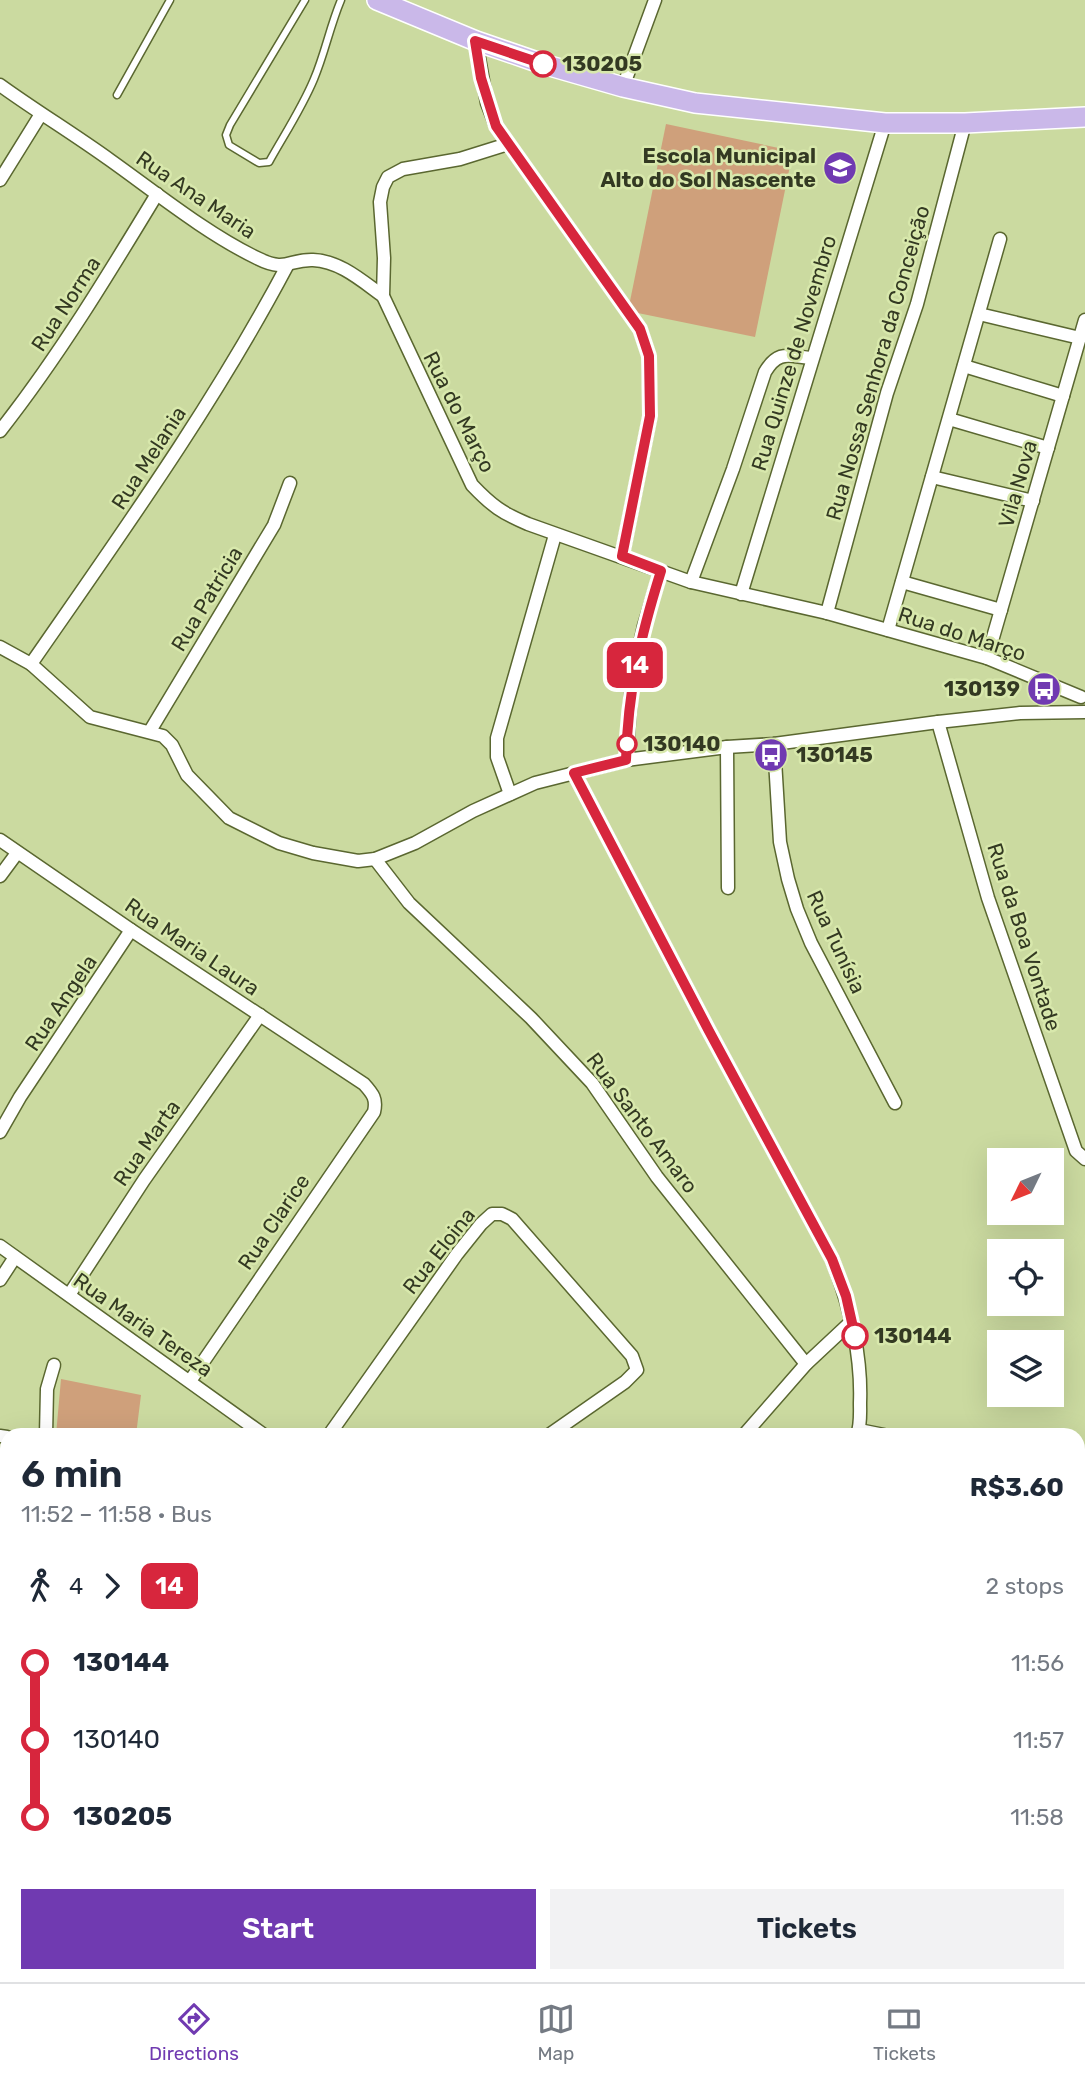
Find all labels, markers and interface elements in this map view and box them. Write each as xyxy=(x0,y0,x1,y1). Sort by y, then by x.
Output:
marker: 130205 xyxy=(530,51,556,77)
place label: 130205 xyxy=(562,51,642,76)
place label: Escola Municipal Alto do Sol Nascente xyxy=(600,143,816,192)
street label: Rua Ana Maria xyxy=(132,145,261,244)
school or university icon: Escola Municipal Alto do Sol Nascente xyxy=(821,149,859,187)
street label: Rua Nossa Senhora da Conceição xyxy=(820,202,935,523)
street label: Rua Quinze de Novembro xyxy=(746,232,841,474)
street label: Rua Norma xyxy=(26,252,105,356)
street label: Rua do Março xyxy=(418,347,501,476)
street label: Rua Melania xyxy=(106,402,191,514)
street label: Vila Nova xyxy=(993,437,1042,530)
street label: Rua Patricia xyxy=(166,542,248,656)
street label: Rua do Março xyxy=(895,601,1029,666)
line badge: 14 xyxy=(604,642,666,688)
text: 14 xyxy=(621,651,649,679)
bus stop icon: 130139 xyxy=(1025,670,1063,708)
place label: 130139 xyxy=(944,676,1020,701)
place label: 130140 xyxy=(643,731,721,756)
marker: 130140 xyxy=(617,734,637,754)
bus stop icon: 130145 xyxy=(752,736,790,774)
place label: 130145 xyxy=(796,742,873,767)
street label: Rua da Boa Vontade xyxy=(982,840,1067,1034)
street label: Rua Tunísia xyxy=(802,886,871,997)
street label: Rua Maria Laura xyxy=(120,892,264,1001)
street label: Rua Angela xyxy=(19,950,102,1055)
street label: Rua Santo Amaro xyxy=(581,1048,703,1198)
street label: Rua Marta xyxy=(108,1095,185,1191)
north arrow xyxy=(987,1148,1064,1225)
map controls xyxy=(987,1148,1064,1407)
street label: Rua Clarice xyxy=(232,1169,315,1274)
street label: Rua Eloina xyxy=(397,1203,480,1299)
button: locate xyxy=(987,1239,1064,1316)
street label: Rua Maria Tereza xyxy=(69,1267,218,1382)
marker: 130144 xyxy=(842,1323,868,1349)
place label: 130144 xyxy=(874,1323,952,1348)
button: layers xyxy=(987,1330,1064,1407)
text: 6 min xyxy=(21,1451,123,1497)
text: R$3.60 xyxy=(970,1472,1064,1503)
text: 11:52 – 11:58 · Bus xyxy=(21,1500,212,1528)
icon: walk xyxy=(21,1567,59,1605)
icon: forward xyxy=(93,1567,131,1605)
text: 4 xyxy=(69,1572,83,1600)
text: 14 xyxy=(155,1572,184,1600)
text: 2 stops xyxy=(986,1572,1064,1600)
text: 130144 xyxy=(73,1647,169,1678)
text: 11:56 xyxy=(1011,1649,1064,1677)
text: 130140 xyxy=(73,1724,160,1755)
text: 11:57 xyxy=(1013,1726,1064,1754)
text: 130205 xyxy=(73,1801,172,1832)
text: 11:58 xyxy=(1010,1803,1064,1831)
button: Start xyxy=(21,1889,536,1969)
button: Tickets xyxy=(550,1889,1064,1969)
tab: Directions xyxy=(149,2000,239,2065)
tab: Map xyxy=(537,2000,575,2065)
tab: Tickets xyxy=(873,2000,936,2065)

